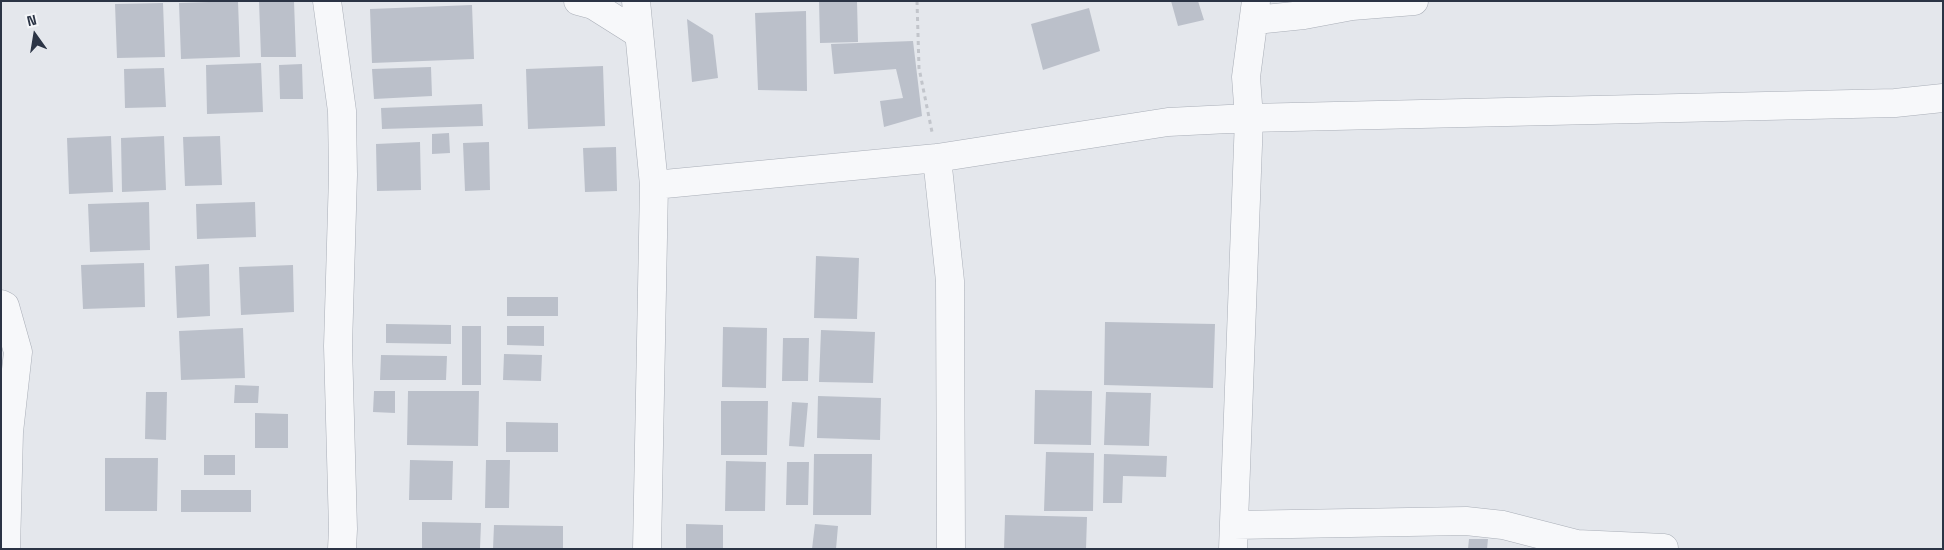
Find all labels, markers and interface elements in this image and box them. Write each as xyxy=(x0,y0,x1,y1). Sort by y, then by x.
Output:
north arrow xyxy=(10,10,60,60)
text: N xyxy=(25,11,38,30)

